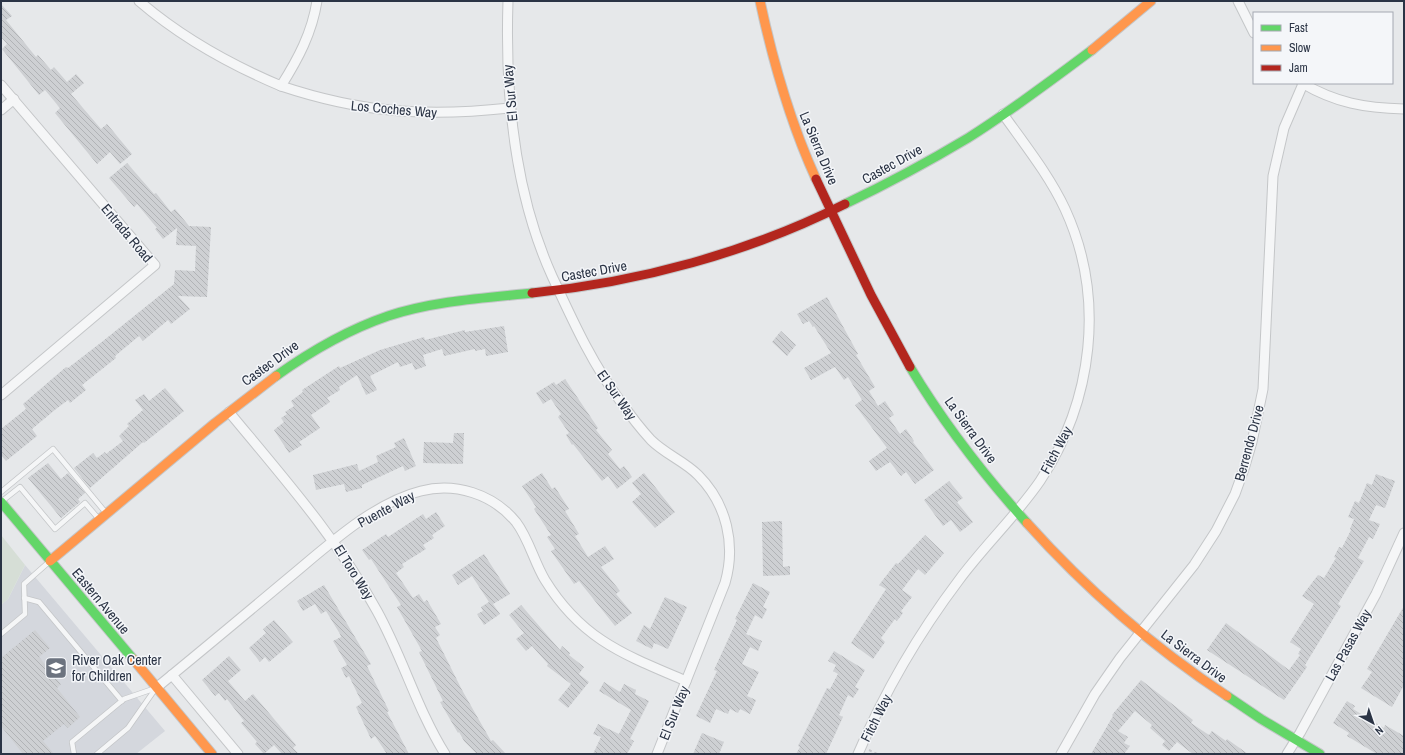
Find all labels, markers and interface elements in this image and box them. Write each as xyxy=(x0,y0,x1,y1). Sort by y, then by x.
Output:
legend xyxy=(1253,12,1393,84)
text: Fast xyxy=(1289,20,1308,36)
text: Slow xyxy=(1289,40,1311,56)
text: Jam xyxy=(1289,60,1308,76)
street label: El Sur Way xyxy=(499,64,521,122)
street label: Los Coches Way xyxy=(350,96,438,122)
street label: La Sierra Drive xyxy=(796,109,842,187)
street label: Castec Drive xyxy=(859,140,925,188)
street label: Entrada Road xyxy=(97,200,157,266)
street label: Castec Drive xyxy=(560,256,628,286)
street label: Castec Drive xyxy=(238,336,302,390)
street label: El Sur Way xyxy=(593,366,641,424)
street label: La Sierra Drive xyxy=(941,393,1001,467)
street label: Berrendo Drive xyxy=(1230,403,1268,483)
street label: Fitch Way xyxy=(1036,423,1076,477)
street label: Puente Way xyxy=(354,486,418,532)
street label: El Toro Way xyxy=(330,541,378,603)
street label: Eastern Avenue xyxy=(68,564,134,638)
street label: Las Pasas Way xyxy=(1321,606,1375,684)
street label: La Sierra Drive xyxy=(1157,625,1231,687)
place label: River Oak Center for Children xyxy=(72,651,161,685)
school or university icon: River Oak Center for Children xyxy=(43,655,69,681)
street label: El Sur Way xyxy=(655,683,693,743)
street label: Fitch Way xyxy=(856,691,896,745)
north arrow xyxy=(1353,703,1393,743)
text: N xyxy=(1372,723,1386,738)

